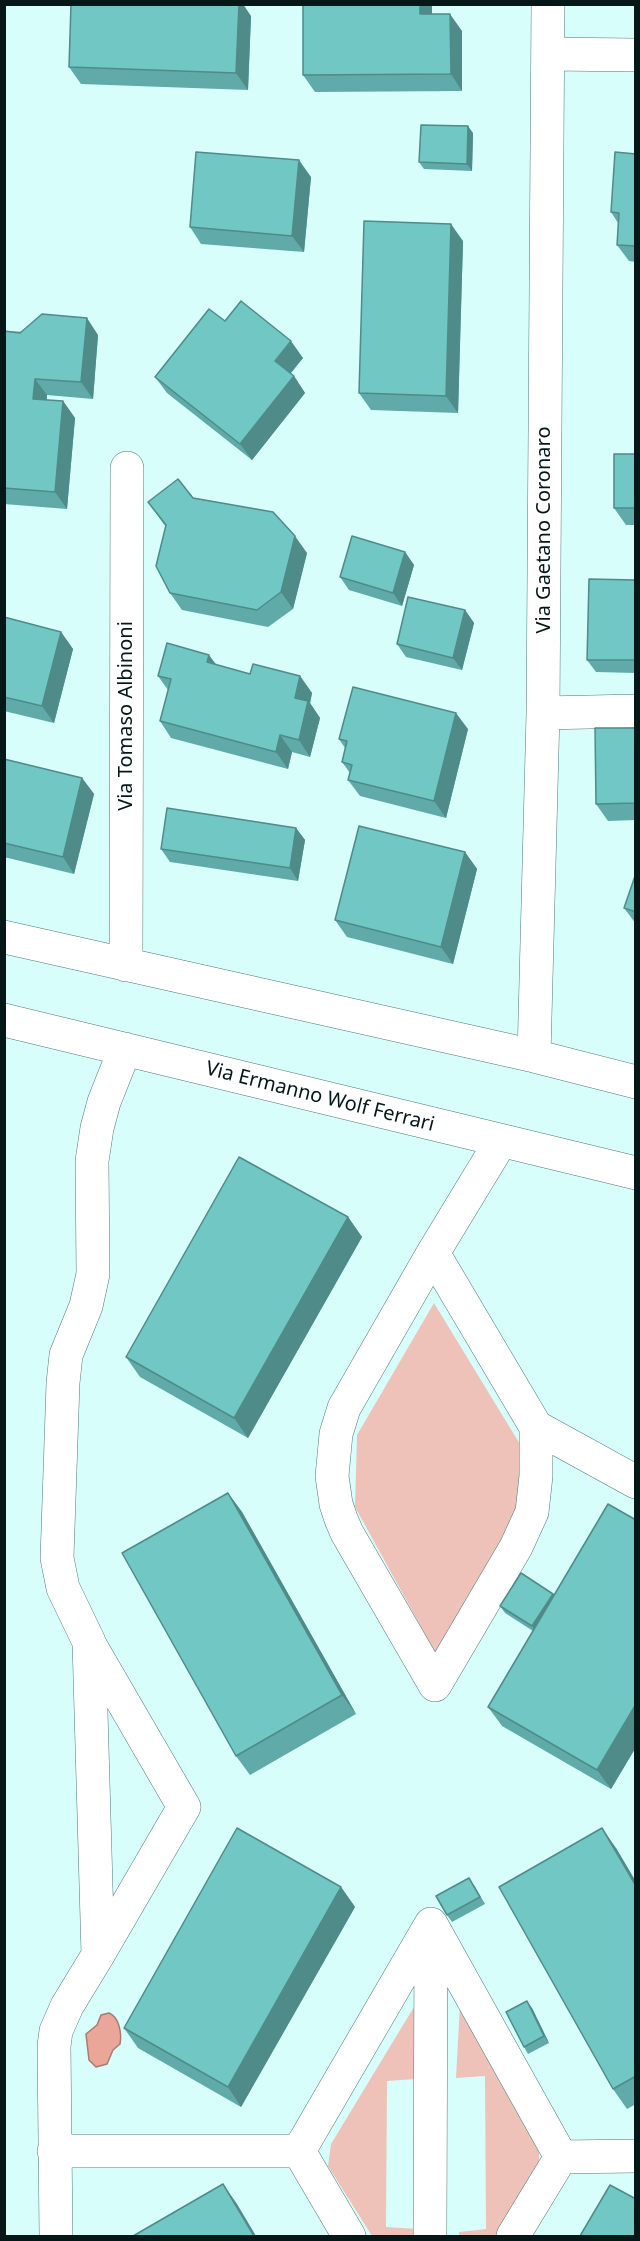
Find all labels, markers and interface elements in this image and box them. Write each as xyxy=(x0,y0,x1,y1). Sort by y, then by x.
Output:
street label: Via Gaetano Coronaro xyxy=(532,427,556,633)
street label: Via Tomaso Albinoni xyxy=(114,621,138,811)
street label: Via Ermanno Wolf Ferrari xyxy=(203,1057,437,1137)

